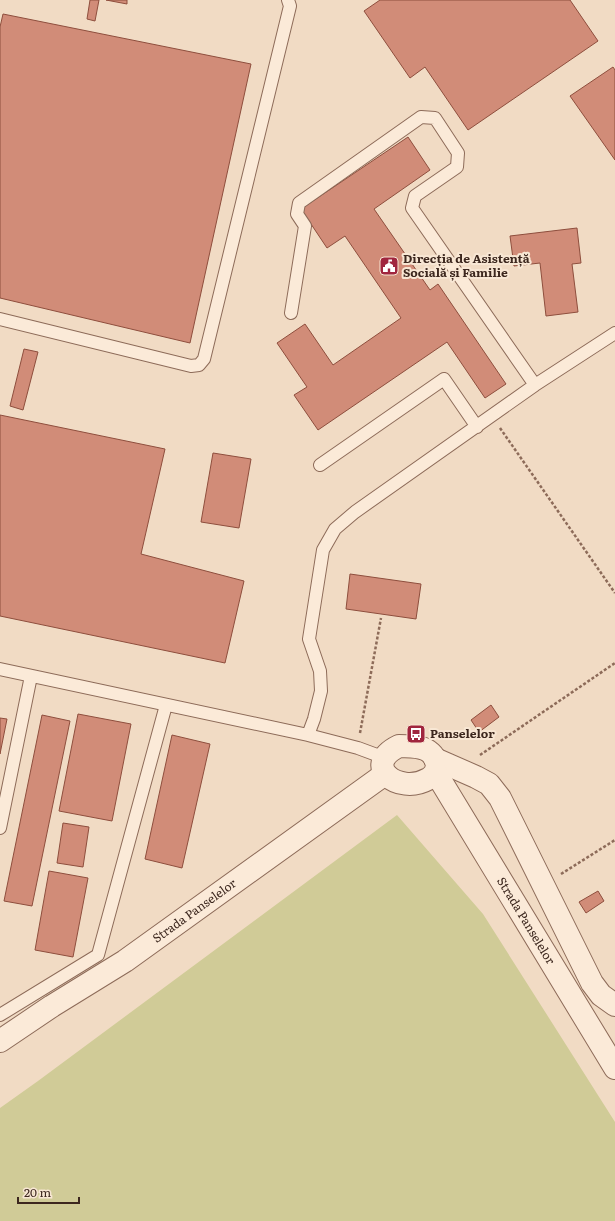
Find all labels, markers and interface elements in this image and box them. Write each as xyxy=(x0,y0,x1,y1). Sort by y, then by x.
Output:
place label: Direcția de Asistență Socială și Familie xyxy=(403,249,530,281)
public building icon: Direcția de Asistență Socială și Familie xyxy=(378,255,400,277)
bus stop icon: Panselelor xyxy=(405,723,427,745)
place label: Panselelor xyxy=(430,724,495,742)
street label: Strada Panselelor xyxy=(493,873,560,968)
street label: Strada Panselelor xyxy=(148,874,240,947)
scale bar xyxy=(18,1179,79,1205)
text: 20 m xyxy=(24,1183,51,1201)

